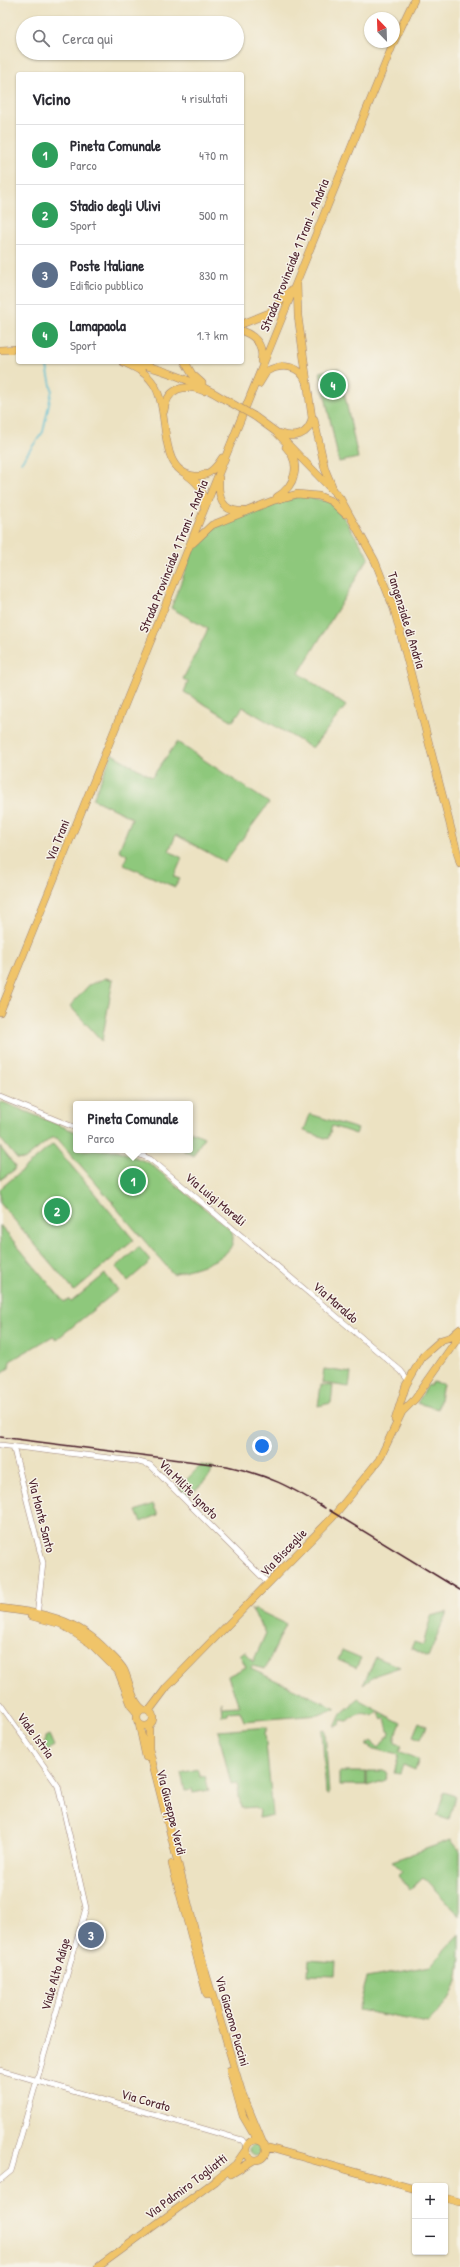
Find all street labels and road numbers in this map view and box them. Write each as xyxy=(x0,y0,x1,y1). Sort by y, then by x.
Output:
street label: Strada Provinciale 1 Trani - Andria xyxy=(255,176,333,334)
street label: Strada Provinciale 1 Trani - Andria xyxy=(134,477,212,635)
street label: Tangenziale di Andria xyxy=(384,569,430,671)
street label: Via Trani xyxy=(41,817,73,863)
street label: Via Luigi Morelli xyxy=(182,1168,250,1230)
street label: Via Maraldo xyxy=(309,1277,363,1327)
street label: Via Milite Ignoto xyxy=(155,1455,223,1523)
street label: Via Monte Santo xyxy=(24,1476,60,1554)
street label: Via Bisceglie xyxy=(256,1524,310,1580)
street label: Viale Istria xyxy=(13,1708,59,1762)
street label: Via Giuseppe Verdi xyxy=(153,1767,191,1857)
street label: Viale Alto Adige xyxy=(36,1936,74,2012)
street label: Via Giacomo Puccini xyxy=(212,1974,254,2068)
street label: Via Corato xyxy=(119,2084,173,2116)
street label: Via Palmiro Togliatti xyxy=(141,2149,231,2223)

